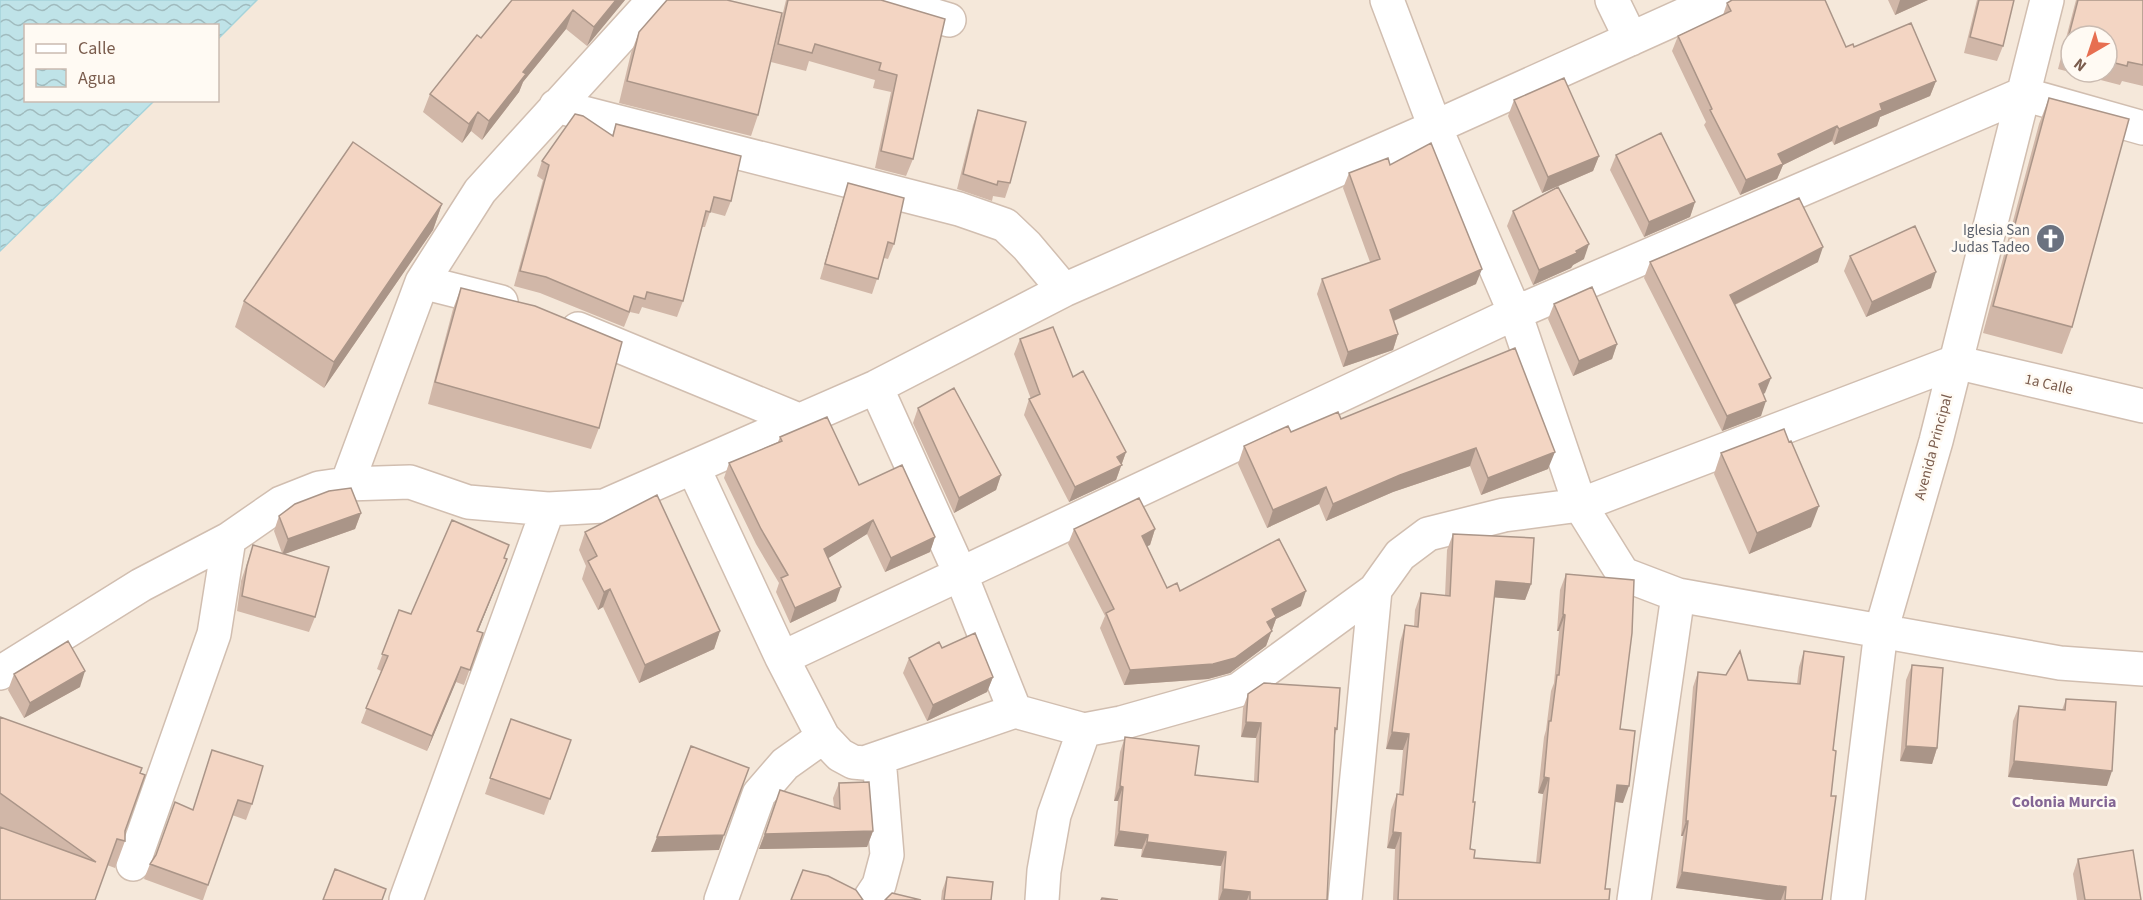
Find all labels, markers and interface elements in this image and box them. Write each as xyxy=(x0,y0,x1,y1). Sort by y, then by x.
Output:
legend xyxy=(24,24,219,102)
north arrow xyxy=(2059,24,2119,84)
text: Calle xyxy=(78,36,116,61)
text: N xyxy=(2069,53,2091,77)
text: Agua xyxy=(78,66,116,91)
place label: Iglesia San Judas Tadeo xyxy=(1951,220,2030,258)
church icon: Iglesia San Judas Tadeo xyxy=(2035,223,2067,255)
street label: 1a Calle xyxy=(2023,369,2075,400)
street label: Avenida Principal xyxy=(1909,392,1958,502)
district label: Colonia Murcia xyxy=(2012,791,2116,813)

